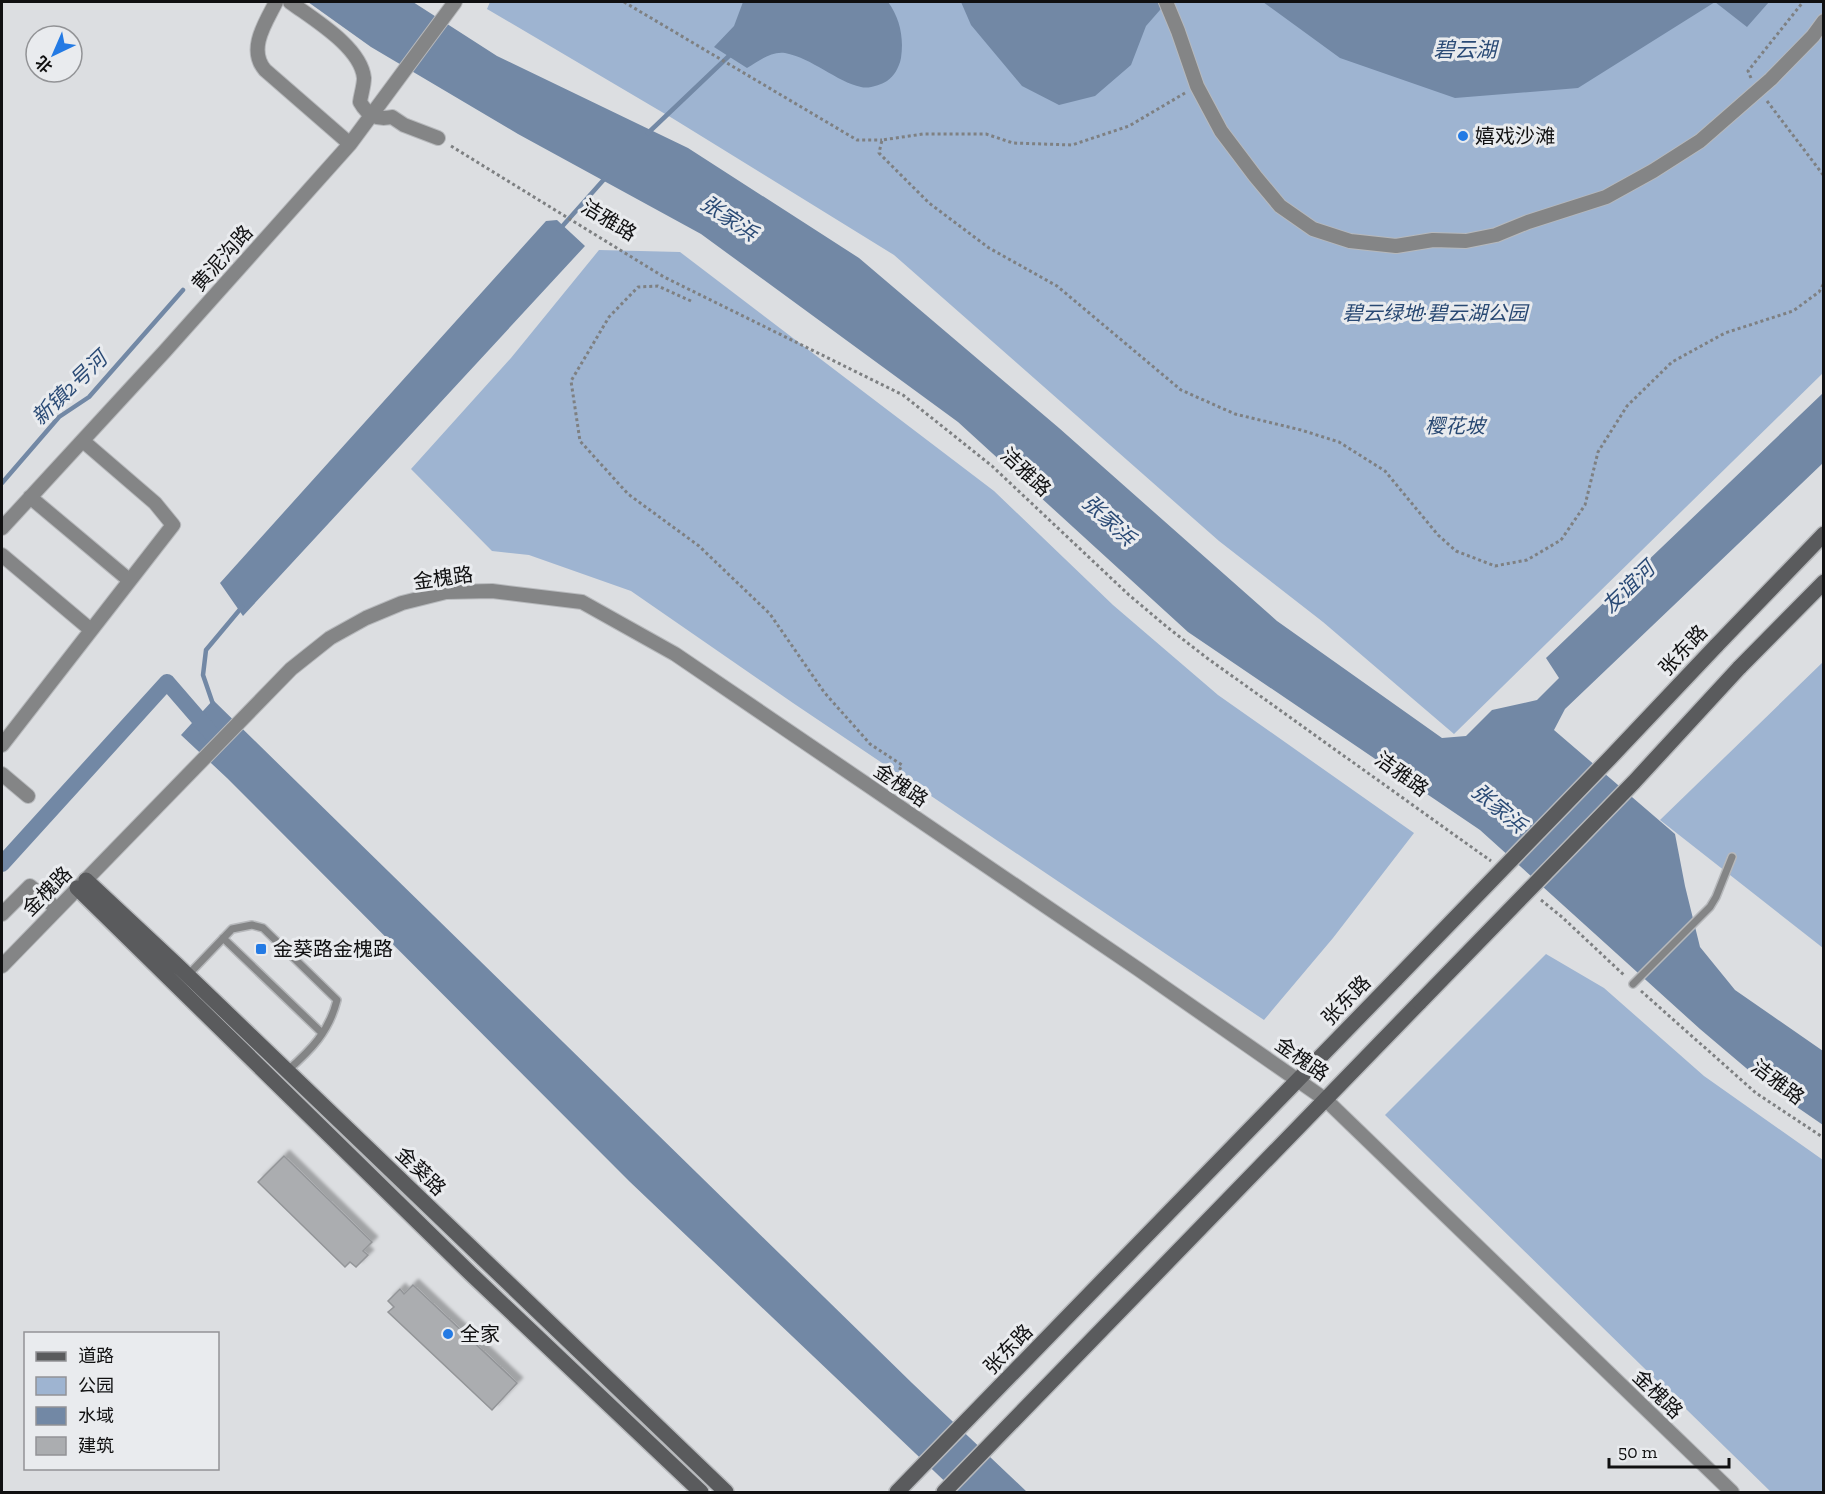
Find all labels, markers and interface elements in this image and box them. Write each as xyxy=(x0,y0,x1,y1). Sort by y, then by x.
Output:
north arrow xyxy=(24,24,84,84)
water label: 碧云湖 xyxy=(1434,37,1499,62)
text: 北 xyxy=(32,52,56,77)
place label: 嬉戏沙滩 xyxy=(1475,124,1555,148)
marker: 嬉戏沙滩 xyxy=(1456,129,1470,143)
water label: 张家浜 xyxy=(696,190,764,247)
street label: 洁雅路 xyxy=(577,194,641,246)
street label: 黄泥沟路 xyxy=(186,220,258,296)
park label: 碧云绿地·碧云湖公园 xyxy=(1343,301,1530,325)
water label: 新镇2号河 xyxy=(26,343,115,430)
park label: 樱花坡 xyxy=(1425,414,1488,438)
street label: 洁雅路 xyxy=(996,443,1056,501)
water label: 张家浜 xyxy=(1077,489,1142,552)
water label: 友谊河 xyxy=(1597,553,1662,618)
street label: 金槐路 xyxy=(412,562,474,594)
street label: 张东路 xyxy=(1654,620,1712,680)
street label: 洁雅路 xyxy=(1371,747,1433,801)
street label: 金槐路 xyxy=(869,758,933,812)
water label: 张家浜 xyxy=(1467,778,1533,839)
street label: 金槐路 xyxy=(17,861,77,921)
place label: 金葵路金槐路 xyxy=(273,937,393,961)
marker: 金葵路金槐路 xyxy=(254,942,268,956)
street label: 张东路 xyxy=(1317,970,1375,1030)
street label: 金槐路 xyxy=(1271,1032,1333,1086)
street label: 洁雅路 xyxy=(1747,1054,1809,1110)
street label: 金葵路 xyxy=(391,1142,451,1200)
street label: 张东路 xyxy=(979,1319,1037,1379)
place label: 全家 xyxy=(460,1322,500,1346)
marker: 全家 xyxy=(441,1327,455,1341)
legend xyxy=(24,1332,219,1470)
text: 道路 xyxy=(78,1345,114,1367)
street label: 金槐路 xyxy=(1628,1365,1688,1423)
text: 公园 xyxy=(78,1375,114,1397)
text: 水域 xyxy=(78,1405,114,1427)
scale bar xyxy=(1609,1431,1729,1469)
text: 建筑 xyxy=(78,1435,114,1457)
text: 50 m xyxy=(1618,1441,1658,1463)

